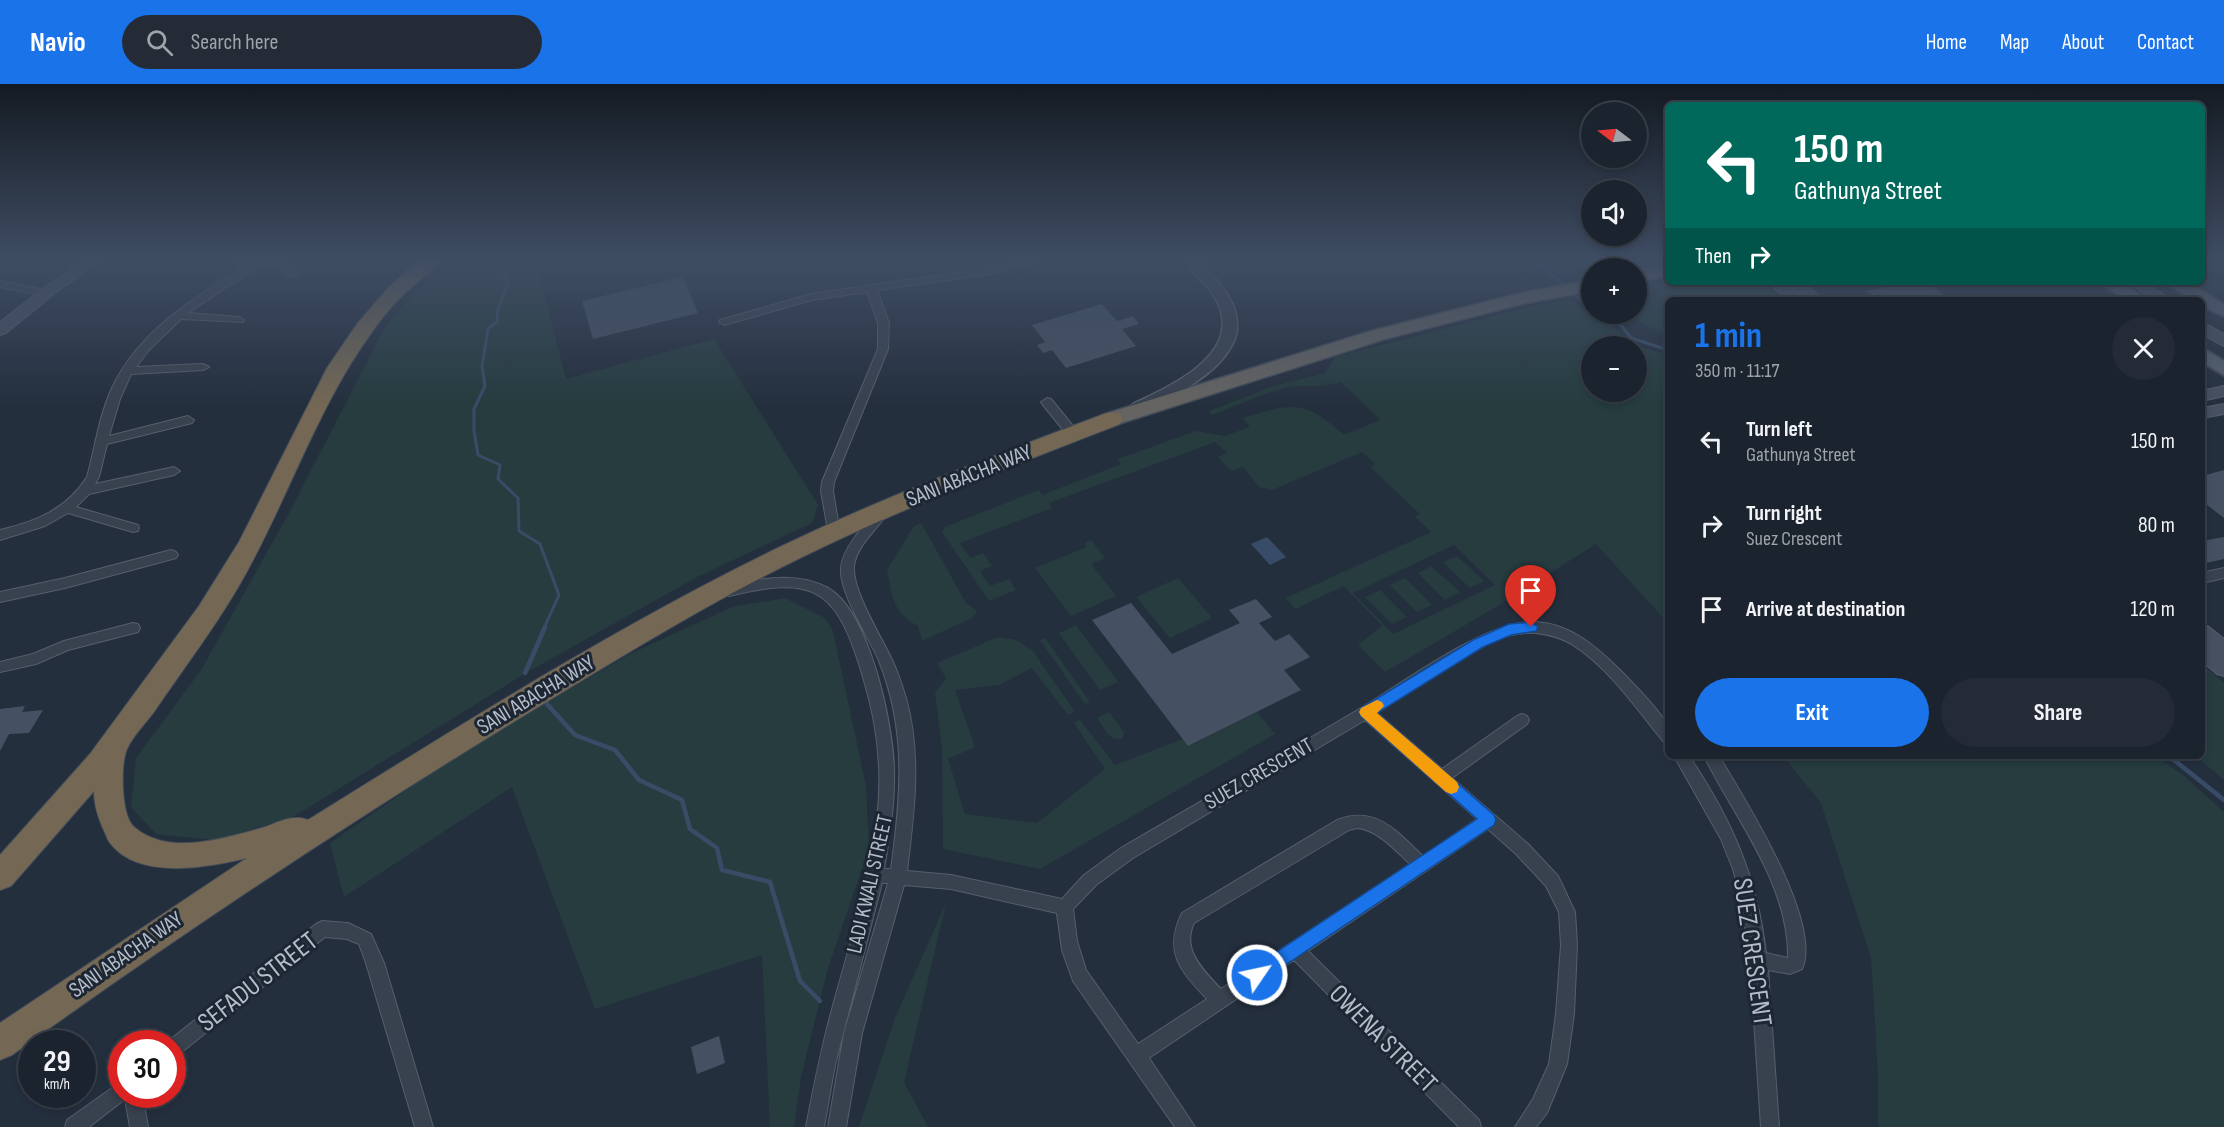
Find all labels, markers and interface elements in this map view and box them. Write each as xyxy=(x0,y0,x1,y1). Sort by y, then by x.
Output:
search box xyxy=(122,15,542,69)
text: Navio xyxy=(30,26,86,59)
icon: search xyxy=(143,26,176,59)
text: Search here xyxy=(191,29,278,56)
text: Home xyxy=(1926,30,1967,55)
text: Map xyxy=(2000,30,2029,55)
text: About xyxy=(2062,30,2104,55)
text: Contact xyxy=(2137,30,2194,55)
north arrow xyxy=(1581,102,1647,168)
map controls xyxy=(1581,102,1647,402)
text: 150 m xyxy=(1794,124,1883,175)
icon: left xyxy=(1695,126,1773,204)
text: Gathunya Street xyxy=(1794,175,1942,207)
button: sound xyxy=(1581,180,1647,246)
icon: right xyxy=(1743,240,1776,273)
text: Then xyxy=(1695,243,1731,270)
button: + xyxy=(1581,258,1647,324)
text: 1 min xyxy=(1695,315,1762,358)
button: close xyxy=(2112,317,2175,380)
button: − xyxy=(1581,336,1647,402)
text: 350 m · 11:17 xyxy=(1695,359,1779,383)
text: Turn left xyxy=(1746,416,1812,443)
icon: left xyxy=(1695,425,1728,458)
text: 150 m xyxy=(2131,428,2175,455)
street label: SANI ABACHA WAY xyxy=(902,439,1036,513)
text: Gathunya Street xyxy=(1746,443,1856,467)
text: Turn right xyxy=(1746,500,1822,527)
icon: right xyxy=(1695,509,1728,542)
text: 80 m xyxy=(2138,512,2175,539)
text: Suez Crescent xyxy=(1746,527,1842,551)
pin xyxy=(1505,565,1556,627)
icon: arrive xyxy=(1514,574,1547,607)
icon: arrive xyxy=(1695,593,1728,626)
text: Arrive at destination xyxy=(1746,596,1905,623)
text: 120 m xyxy=(2131,596,2175,623)
street label: SANI ABACHA WAY xyxy=(472,649,600,741)
button: Exit xyxy=(1695,678,1929,747)
button: Share xyxy=(1941,678,2175,747)
street label: SUEZ CRESCENT xyxy=(1200,732,1318,816)
street label: LADI KWALI STREET xyxy=(841,812,899,956)
street label: SUEZ CRESCENT xyxy=(1726,876,1778,1028)
street label: SANI ABACHA WAY xyxy=(64,906,188,1004)
street label: SEFADU STREET xyxy=(192,925,324,1039)
position arrow xyxy=(1225,943,1289,1007)
street label: OWENA STREET xyxy=(1322,978,1444,1100)
speed limit sign: 30 xyxy=(108,1030,186,1108)
text: 29 xyxy=(43,1044,71,1080)
text: km/h xyxy=(44,1075,70,1094)

